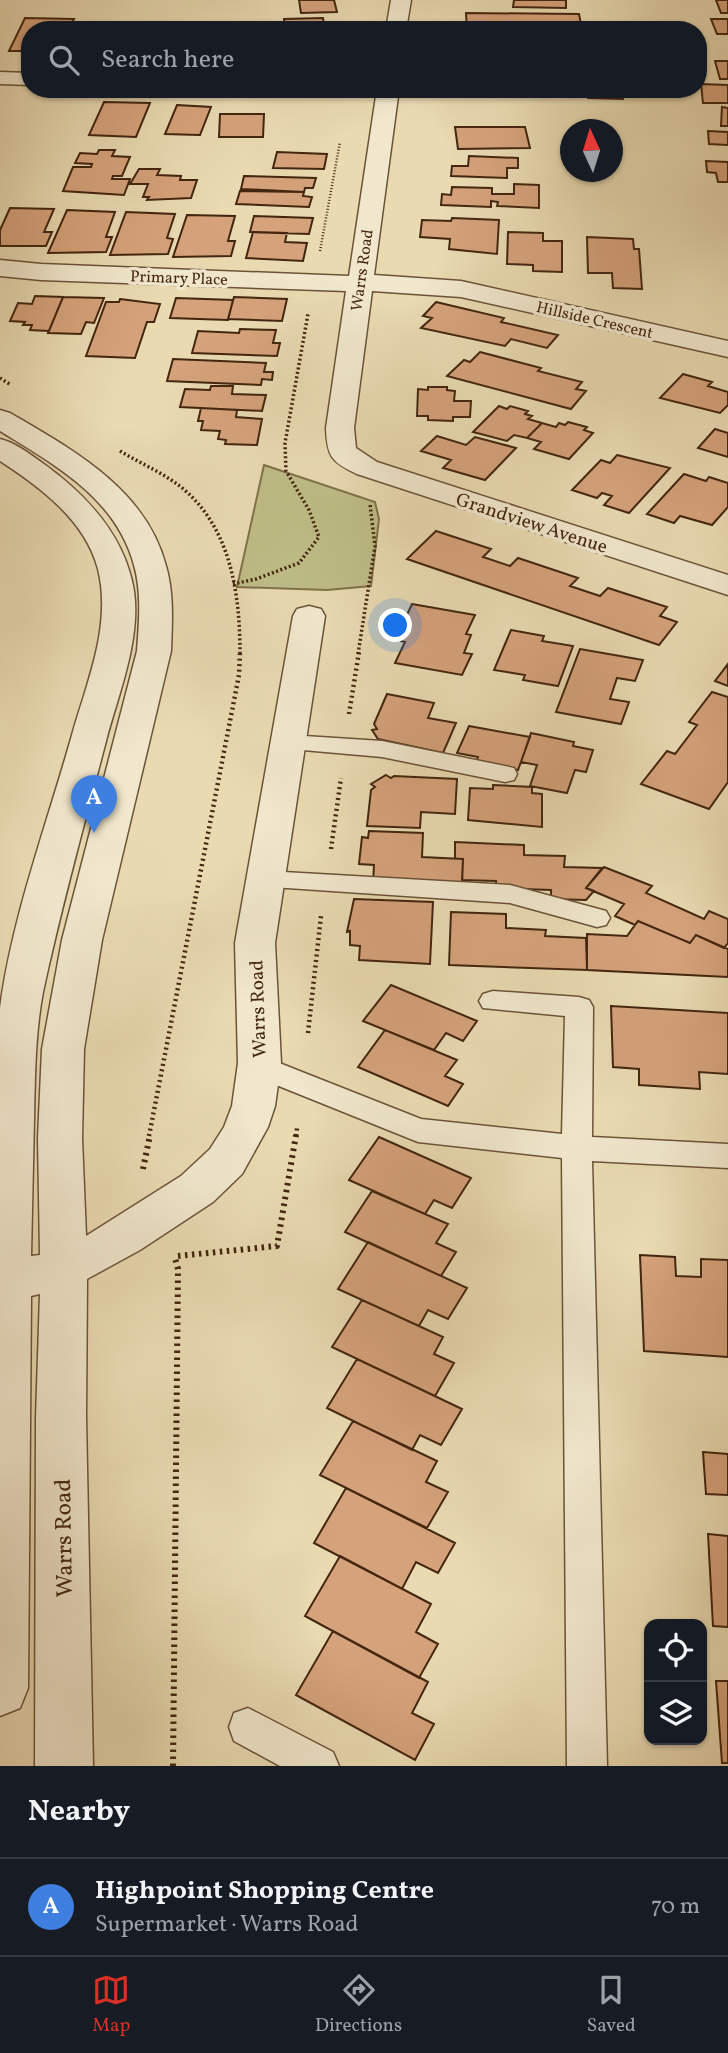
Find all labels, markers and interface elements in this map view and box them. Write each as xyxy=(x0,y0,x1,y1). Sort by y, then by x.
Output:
search box xyxy=(21,21,707,98)
icon: search xyxy=(45,41,83,79)
text: Search here xyxy=(101,42,234,78)
north arrow xyxy=(560,119,623,182)
street label: Warrs Road xyxy=(346,228,380,313)
street label: Primary Place xyxy=(130,266,228,292)
street label: Hillside Crescent xyxy=(534,297,656,345)
street label: Grandview Avenue xyxy=(452,487,611,561)
your location xyxy=(378,608,412,642)
pin: A xyxy=(71,775,117,833)
street label: Warrs Road xyxy=(244,960,274,1058)
street label: Warrs Road xyxy=(48,1478,82,1598)
map controls xyxy=(644,1619,707,1745)
button: locate xyxy=(644,1619,707,1682)
button: layers xyxy=(644,1682,707,1745)
text: Nearby xyxy=(28,1791,130,1833)
text: Highpoint Shopping Centre xyxy=(95,1873,434,1909)
text: A xyxy=(43,1891,59,1923)
text: 70 m xyxy=(651,1891,700,1923)
text: Supermarket · Warrs Road xyxy=(95,1909,359,1941)
tab: Map xyxy=(92,1971,130,2039)
tab: Directions xyxy=(315,1971,402,2039)
tab: Saved xyxy=(587,1971,636,2039)

